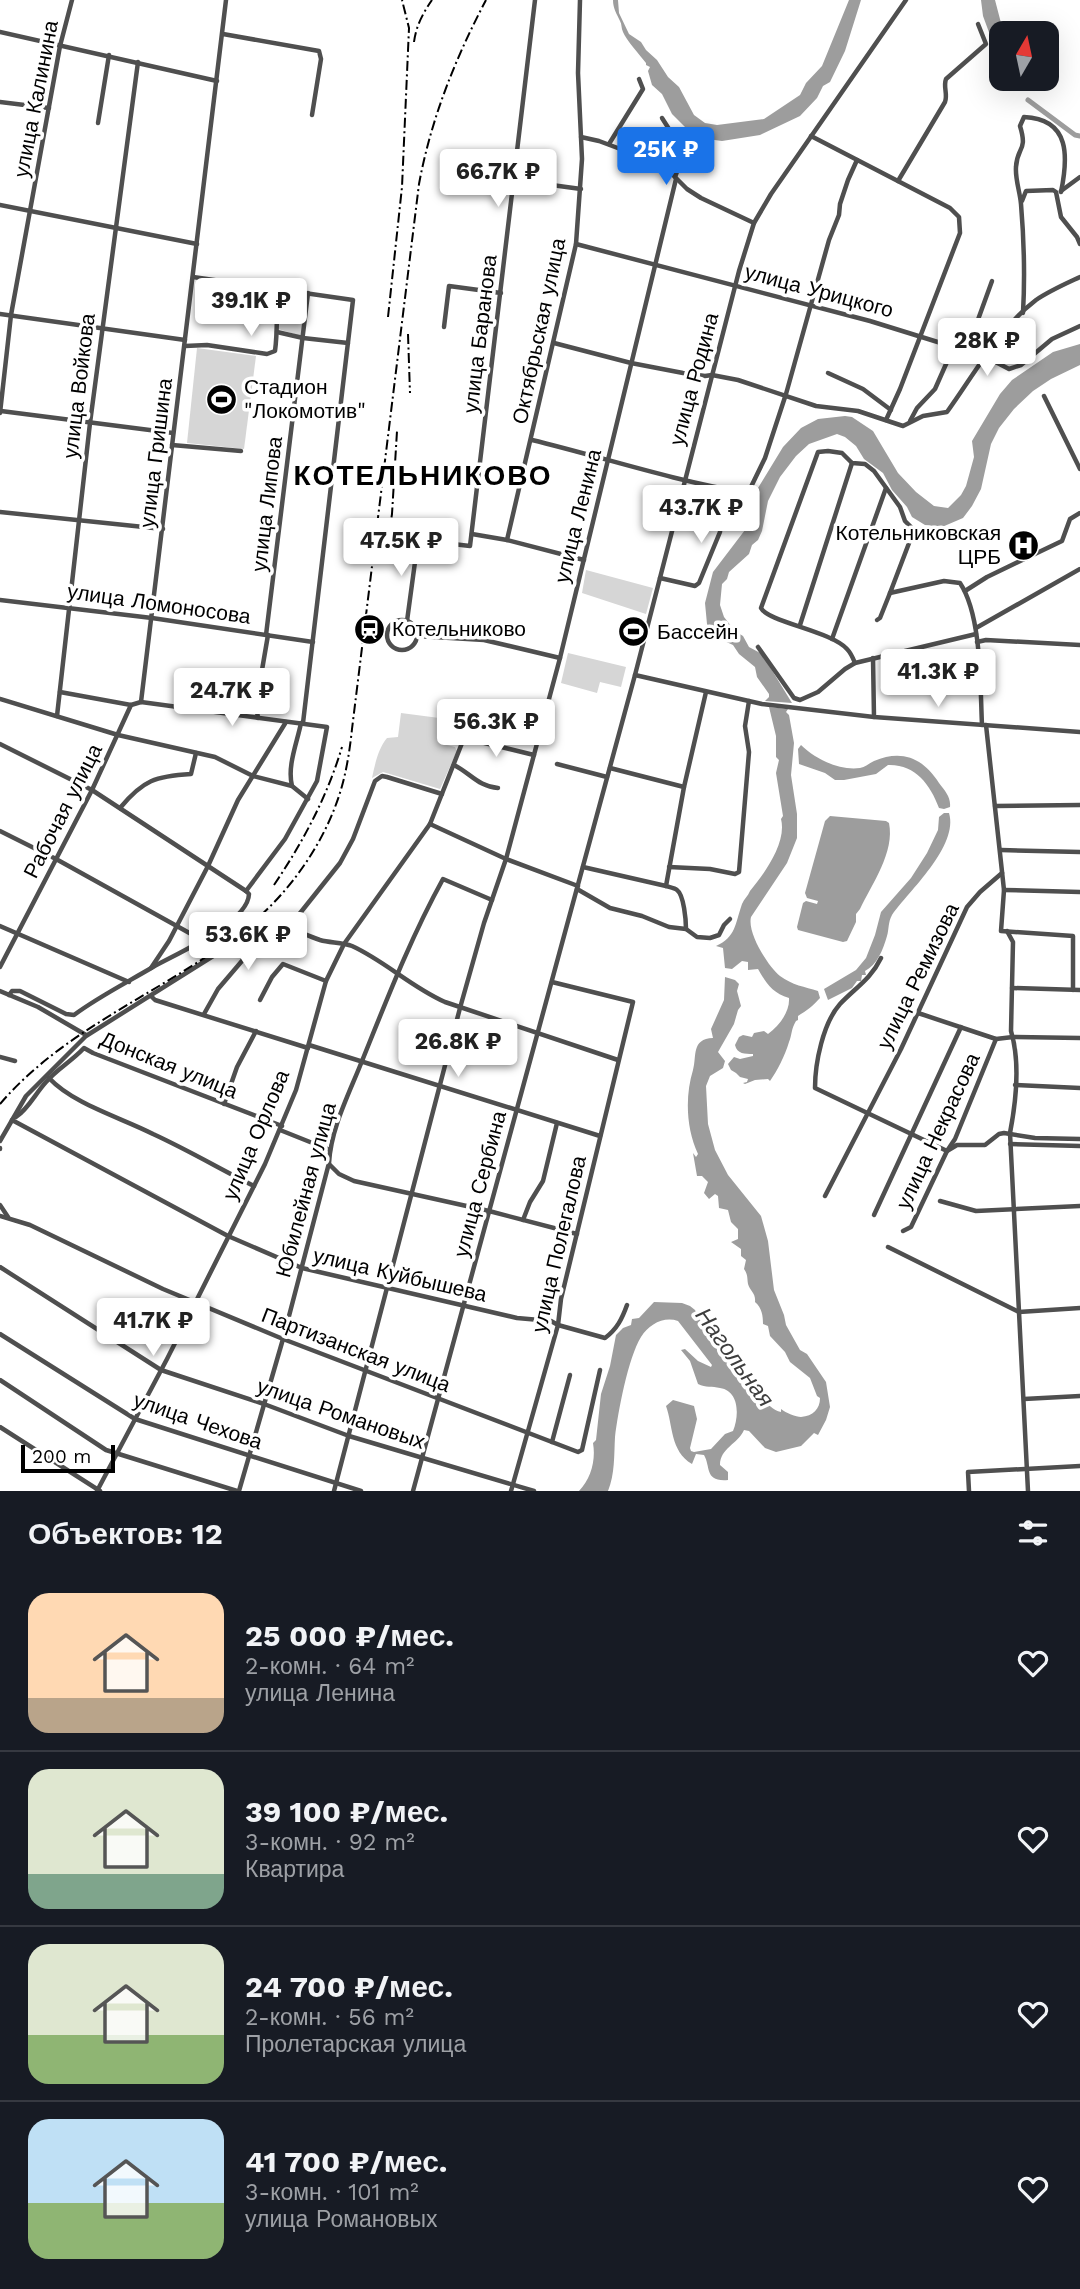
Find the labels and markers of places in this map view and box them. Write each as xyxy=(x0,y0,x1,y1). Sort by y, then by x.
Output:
pin: 25K ₽ xyxy=(617,128,715,187)
pin: 66.7K ₽ xyxy=(433,150,563,209)
pin: 39.1K ₽ xyxy=(186,278,316,338)
pin: 28K ₽ xyxy=(938,318,1036,378)
place label: Стадион "Локомотив" xyxy=(244,374,366,423)
sports icon: Стадион "Локомотив" xyxy=(204,382,238,416)
pin: 43.7K ₽ xyxy=(636,486,766,545)
pin: 47.5K ₽ xyxy=(336,518,466,578)
place label: Котельниковская ЦРБ xyxy=(835,520,1001,569)
hospital icon: Котельниковская ЦРБ xyxy=(1007,528,1041,562)
station icon: Котельниково xyxy=(352,612,386,646)
sports icon: Бассейн xyxy=(617,615,651,649)
place label: Котельниково xyxy=(392,616,526,641)
place label: Бассейн xyxy=(657,619,738,644)
pin: 41.3K ₽ xyxy=(873,650,1003,709)
pin: 24.7K ₽ xyxy=(167,668,297,728)
pin: 56.3K ₽ xyxy=(431,700,561,759)
pin: 53.6K ₽ xyxy=(183,912,313,972)
pin: 26.8K ₽ xyxy=(393,1020,523,1079)
pin: 41.7K ₽ xyxy=(88,1298,218,1358)

